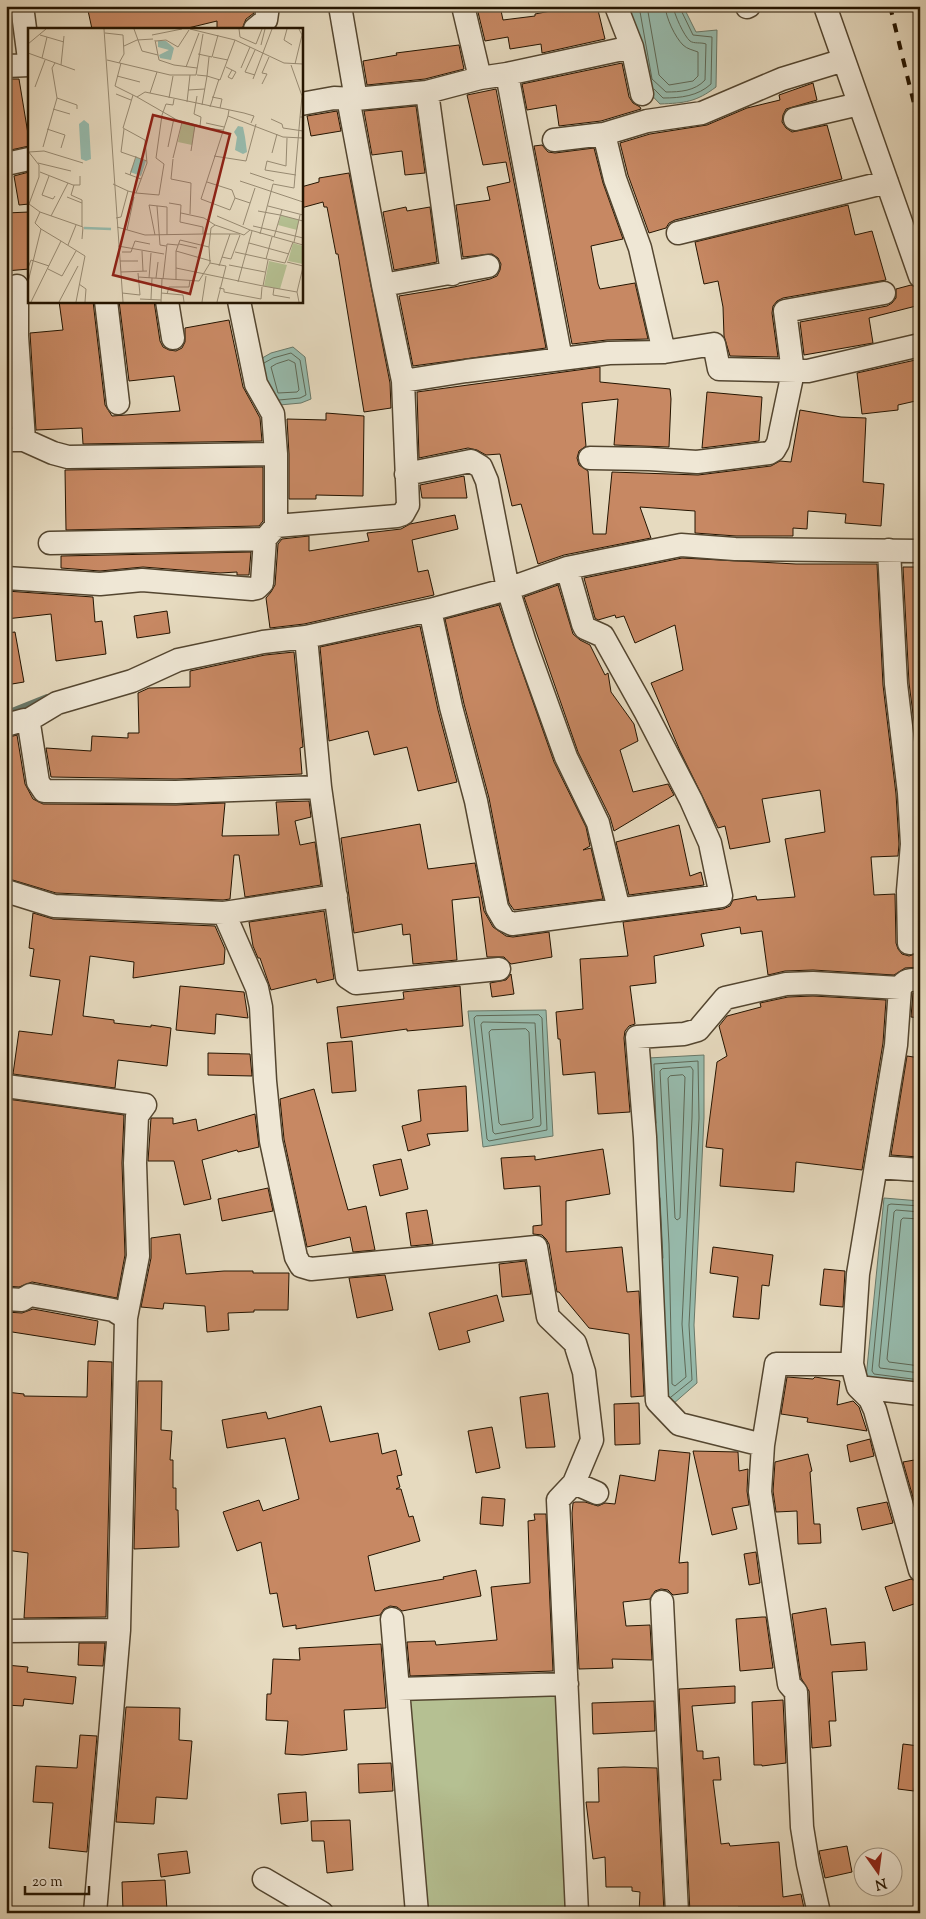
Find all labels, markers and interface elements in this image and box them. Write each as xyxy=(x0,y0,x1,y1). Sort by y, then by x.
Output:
inset map xyxy=(28,28,302,302)
north arrow xyxy=(854,1846,904,1896)
scale bar xyxy=(25,1864,89,1896)
text: 20 m xyxy=(32,1872,63,1893)
text: N xyxy=(873,1872,889,1894)

